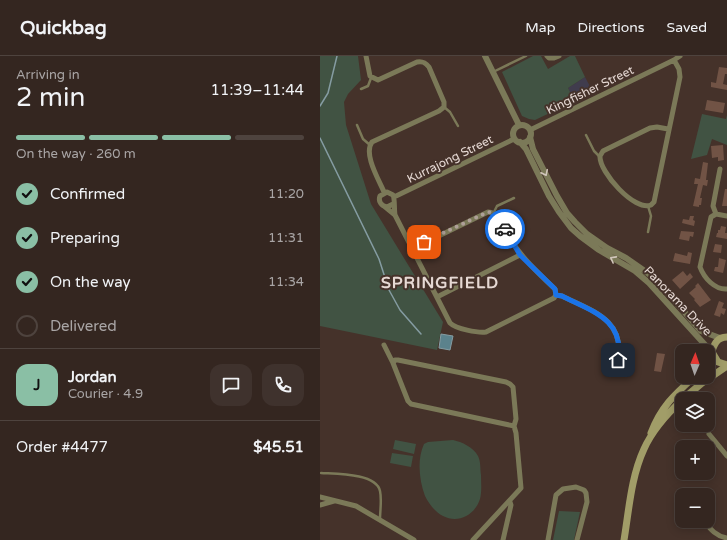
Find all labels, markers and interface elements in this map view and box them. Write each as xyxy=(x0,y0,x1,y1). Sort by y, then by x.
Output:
text: Quickbag xyxy=(20,17,107,39)
text: Map xyxy=(525,19,556,36)
text: Directions xyxy=(578,19,645,36)
text: Saved xyxy=(667,19,707,36)
street label: Kingfisher Street xyxy=(544,63,636,117)
text: Arriving in xyxy=(16,67,80,83)
text: 11:39–11:44 xyxy=(211,81,304,99)
text: 2 min xyxy=(16,82,85,113)
street label: Kurrajong Street xyxy=(405,132,496,186)
text: On the way · 260 m xyxy=(16,146,136,162)
one-way arrow xyxy=(541,169,548,176)
icon: check xyxy=(16,183,38,205)
text: Confirmed xyxy=(50,185,125,203)
text: 11:20 xyxy=(268,186,304,202)
courier xyxy=(485,209,525,249)
icon: car xyxy=(494,218,516,240)
pin xyxy=(407,225,441,259)
icon: check xyxy=(16,227,38,249)
text: Preparing xyxy=(50,229,120,247)
text: 11:31 xyxy=(268,230,304,246)
icon: bag xyxy=(413,231,435,253)
one-way arrow xyxy=(610,256,617,263)
street label: Panorama Drive xyxy=(641,263,715,339)
icon: check xyxy=(16,271,38,293)
text: On the way xyxy=(50,273,130,291)
district label: SPRINGFIELD xyxy=(381,273,499,293)
text: 11:34 xyxy=(268,274,304,290)
text: Delivered xyxy=(50,317,117,335)
pin xyxy=(601,343,635,377)
north arrow xyxy=(675,344,715,384)
map controls xyxy=(675,344,715,528)
icon: home xyxy=(607,349,629,371)
button: chat xyxy=(210,364,252,406)
button: phone xyxy=(262,364,304,406)
text: Jordan xyxy=(68,368,117,386)
text: J xyxy=(34,376,41,394)
text: Courier · 4.9 xyxy=(68,386,143,402)
button: layers xyxy=(675,392,715,432)
text: Order #4477 xyxy=(16,438,108,456)
text: $45.51 xyxy=(253,438,304,456)
button: + xyxy=(675,440,715,480)
button: − xyxy=(675,488,715,528)

